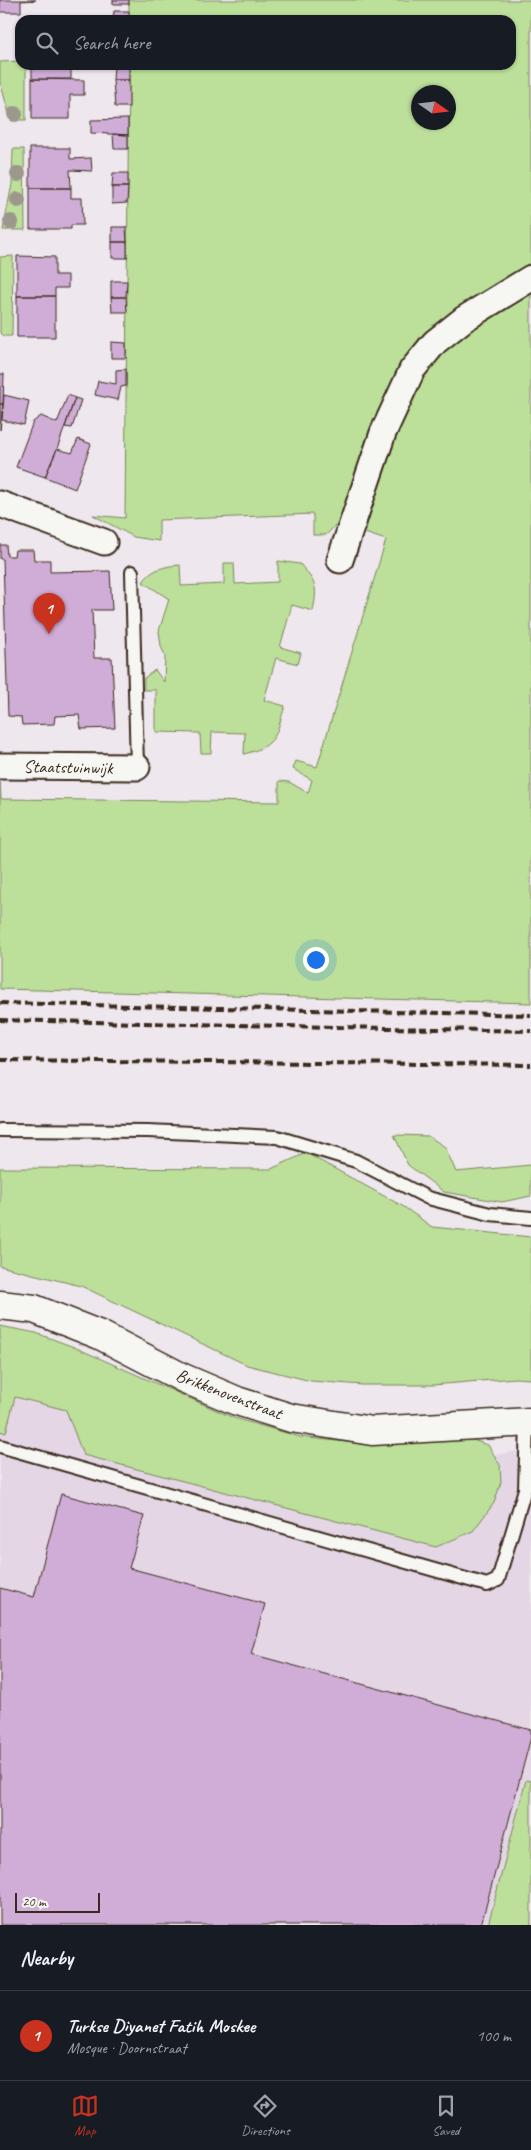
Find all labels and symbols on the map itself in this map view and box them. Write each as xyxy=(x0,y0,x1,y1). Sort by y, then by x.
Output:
north arrow xyxy=(411,85,456,130)
pin: 1 xyxy=(33,593,65,634)
street label: Staatstuinwijk xyxy=(23,755,114,779)
your location xyxy=(303,947,329,973)
street label: Brikkenovenstraat xyxy=(173,1364,287,1425)
scale bar xyxy=(15,1890,100,1913)

